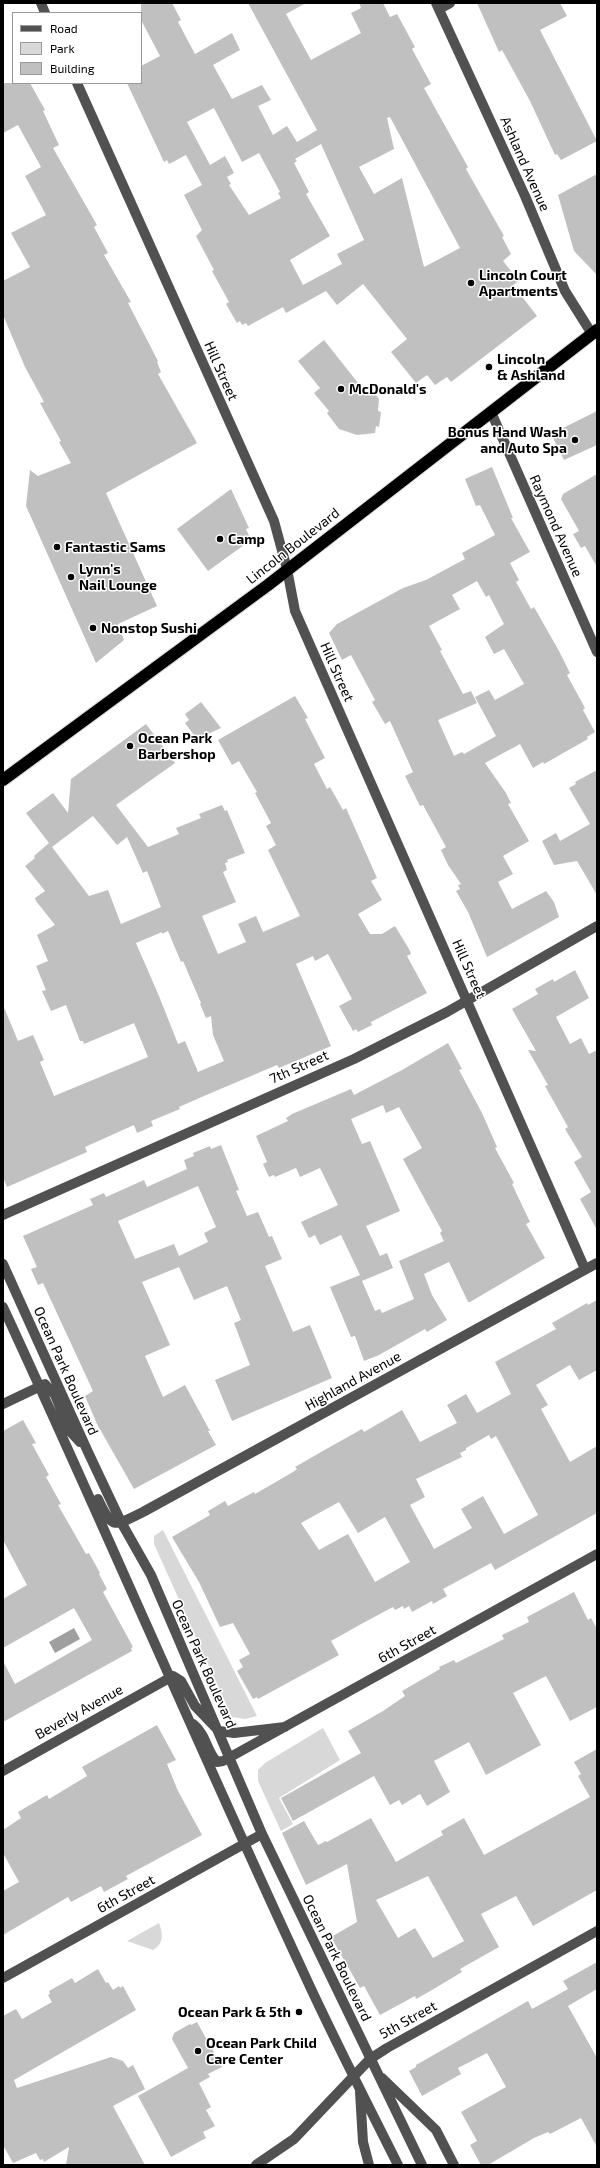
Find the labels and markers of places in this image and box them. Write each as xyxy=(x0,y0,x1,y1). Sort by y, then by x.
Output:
place label: Lincoln Court Apartments xyxy=(479,267,567,300)
marker: Lincoln Court Apartments xyxy=(466,278,476,288)
place label: Lincoln & Ashland xyxy=(497,351,565,384)
marker: Lincoln & Ashland xyxy=(484,362,494,372)
place label: McDonald's xyxy=(349,381,427,397)
marker: McDonald's xyxy=(336,384,346,394)
place label: Bonus Hand Wash and Auto Spa xyxy=(448,424,567,456)
marker: Bonus Hand Wash and Auto Spa xyxy=(570,435,580,445)
place label: Camp xyxy=(228,531,265,547)
marker: Camp xyxy=(215,534,225,544)
place label: Fantastic Sams xyxy=(65,539,166,555)
marker: Fantastic Sams xyxy=(52,542,62,552)
place label: Lynn's Nail Lounge xyxy=(79,561,157,594)
marker: Lynn's Nail Lounge xyxy=(66,572,76,582)
place label: Nonstop Sushi xyxy=(101,620,197,636)
marker: Nonstop Sushi xyxy=(88,623,98,633)
place label: Ocean Park Barbershop xyxy=(138,730,216,762)
marker: Ocean Park Barbershop xyxy=(125,741,135,751)
place label: Ocean Park & 5th xyxy=(178,2004,291,2020)
marker: Ocean Park & 5th xyxy=(294,2007,304,2017)
place label: Ocean Park Child Care Center xyxy=(206,2035,317,2068)
marker: Ocean Park Child Care Center xyxy=(193,2046,203,2056)

